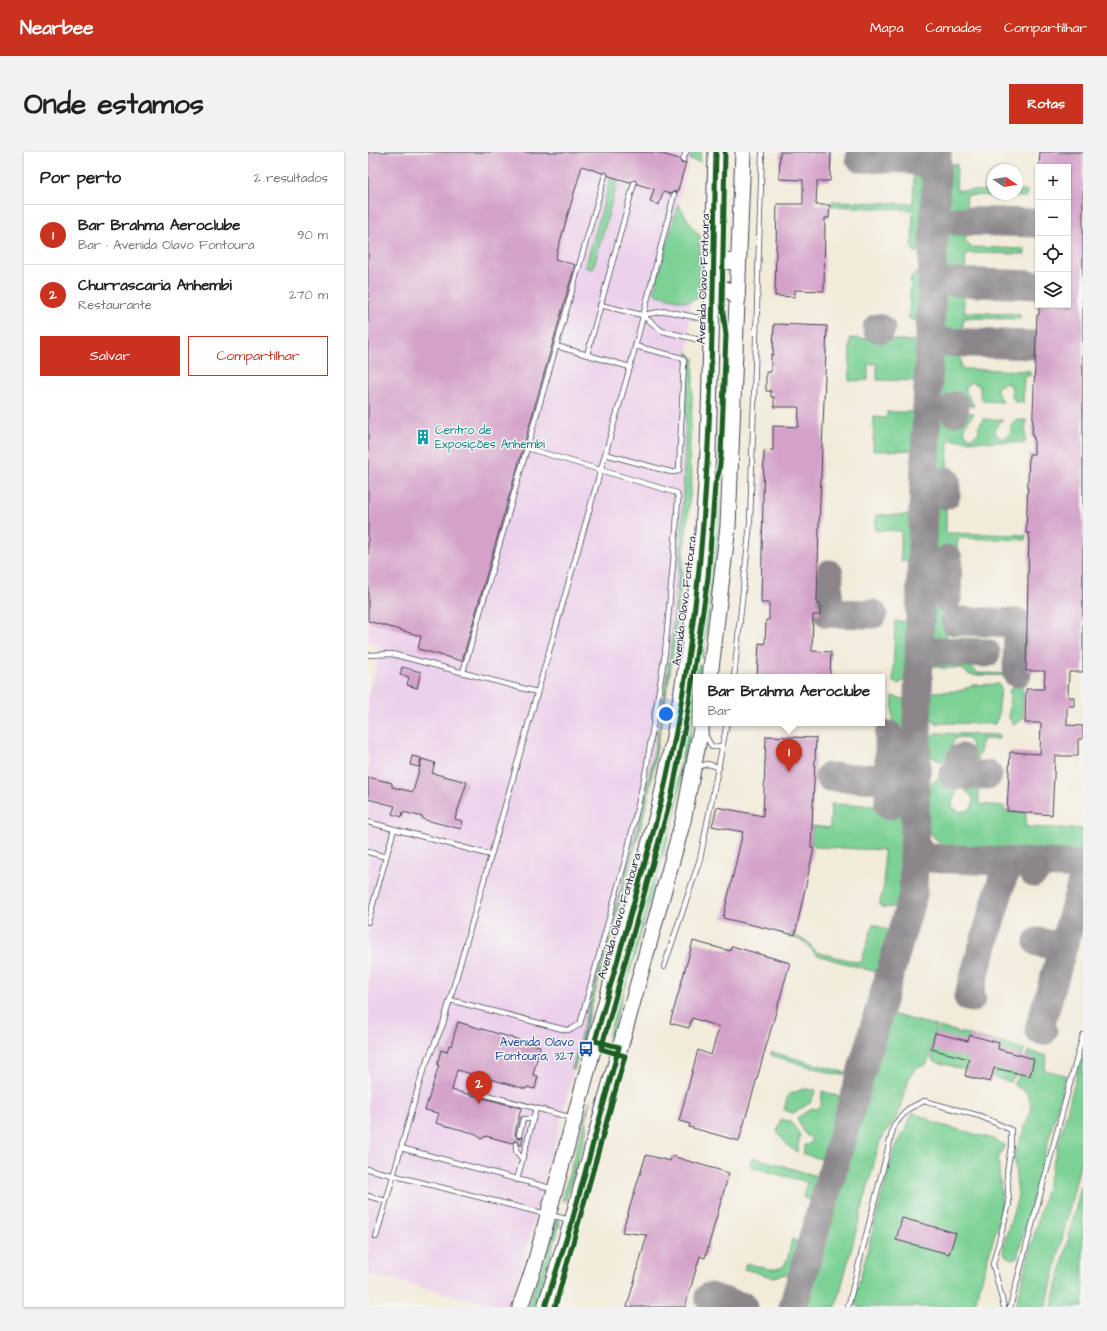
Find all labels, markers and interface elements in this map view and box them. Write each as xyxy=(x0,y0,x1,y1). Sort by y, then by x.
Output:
text: Nearbee xyxy=(20,15,94,42)
text: Mapa xyxy=(870,18,904,38)
text: Camadas xyxy=(926,18,982,38)
text: Compartilhar xyxy=(1004,18,1087,38)
button: Rotas xyxy=(1009,84,1083,124)
text: Onde estamos xyxy=(24,85,204,124)
north arrow xyxy=(987,164,1023,200)
map controls xyxy=(1035,164,1071,308)
button: + xyxy=(1035,164,1071,200)
text: Por perto xyxy=(40,166,121,190)
text: 2 resultados xyxy=(254,169,328,187)
button: − xyxy=(1035,200,1071,236)
street label: Avenida Olavo Fontoura xyxy=(693,213,714,345)
text: Bar Brahma Aeroclube xyxy=(78,215,240,236)
text: 1 xyxy=(52,226,54,244)
text: 90 m xyxy=(297,226,328,244)
text: Bar · Avenida Olavo Fontoura xyxy=(78,236,255,254)
button: locate xyxy=(1035,236,1071,272)
button: layers xyxy=(1035,272,1071,308)
text: Churrascaria Anhembi xyxy=(78,275,232,296)
text: 2 xyxy=(49,286,57,304)
text: 270 m xyxy=(289,286,328,304)
text: Restaurante xyxy=(78,296,152,314)
button: Salvar xyxy=(40,336,180,376)
button: Compartilhar xyxy=(188,336,328,376)
place label: Centro de Exposições Anhembi xyxy=(435,422,545,453)
building icon: Centro de Exposições Anhembi xyxy=(414,428,432,446)
street label: Avenida Olavo Fontoura xyxy=(668,535,701,667)
popup xyxy=(693,674,885,726)
text: Bar Brahma Aeroclube xyxy=(708,681,870,702)
text: Bar xyxy=(708,702,731,720)
your location xyxy=(656,704,676,724)
pin: 1 xyxy=(776,739,802,772)
street label: Avenida Olavo Fontoura xyxy=(593,851,646,981)
place label: Avenida Olavo Fontoura, 327 xyxy=(495,1034,575,1065)
bus stop icon: Avenida Olavo Fontoura, 327 xyxy=(577,1040,595,1058)
pin: 2 xyxy=(466,1071,492,1104)

